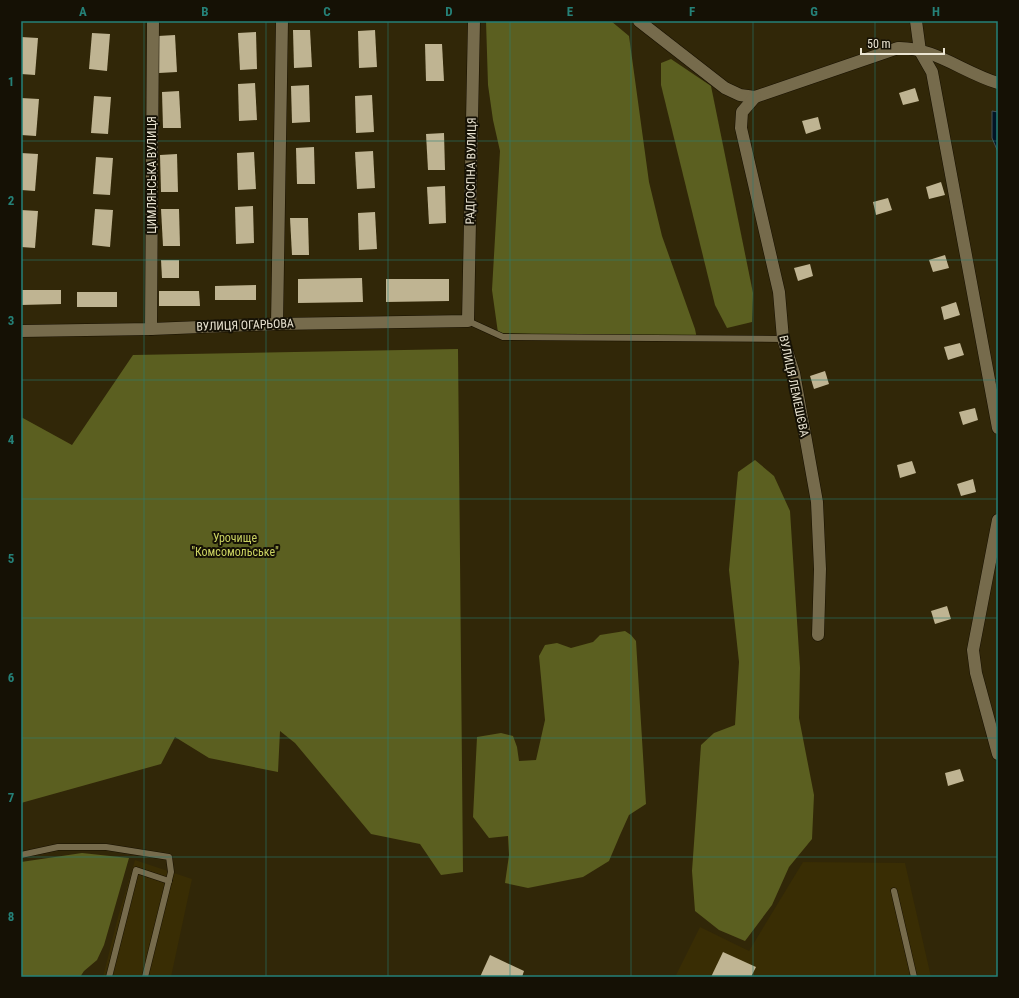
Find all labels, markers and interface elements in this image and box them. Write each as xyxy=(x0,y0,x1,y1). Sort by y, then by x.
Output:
text: A xyxy=(79,4,87,19)
text: B xyxy=(201,4,209,19)
text: C xyxy=(323,4,331,19)
text: D xyxy=(445,4,453,19)
text: E xyxy=(567,4,574,19)
text: F xyxy=(689,4,695,19)
text: G xyxy=(810,4,818,19)
text: H xyxy=(932,4,940,19)
scale bar xyxy=(861,30,944,56)
text: 50 m xyxy=(867,37,891,51)
text: 1 xyxy=(8,74,14,89)
street label: ЦИМЛЯНСЬКА ВУЛИЦЯ xyxy=(145,116,159,234)
street label: РАДГОСПНА ВУЛИЦЯ xyxy=(463,117,479,225)
text: 2 xyxy=(8,193,15,208)
text: 3 xyxy=(8,313,14,328)
street label: ВУЛИЦЯ ОГАРЬОВА xyxy=(196,316,294,334)
street label: ВУЛИЦЯ ЛЕМЕШЄВА xyxy=(776,334,812,438)
text: 4 xyxy=(8,432,15,447)
park label: Урочище "Комсомольське" xyxy=(191,531,279,559)
text: 5 xyxy=(8,551,15,566)
text: 6 xyxy=(8,670,15,685)
text: 7 xyxy=(8,790,15,805)
text: 8 xyxy=(8,909,14,924)

